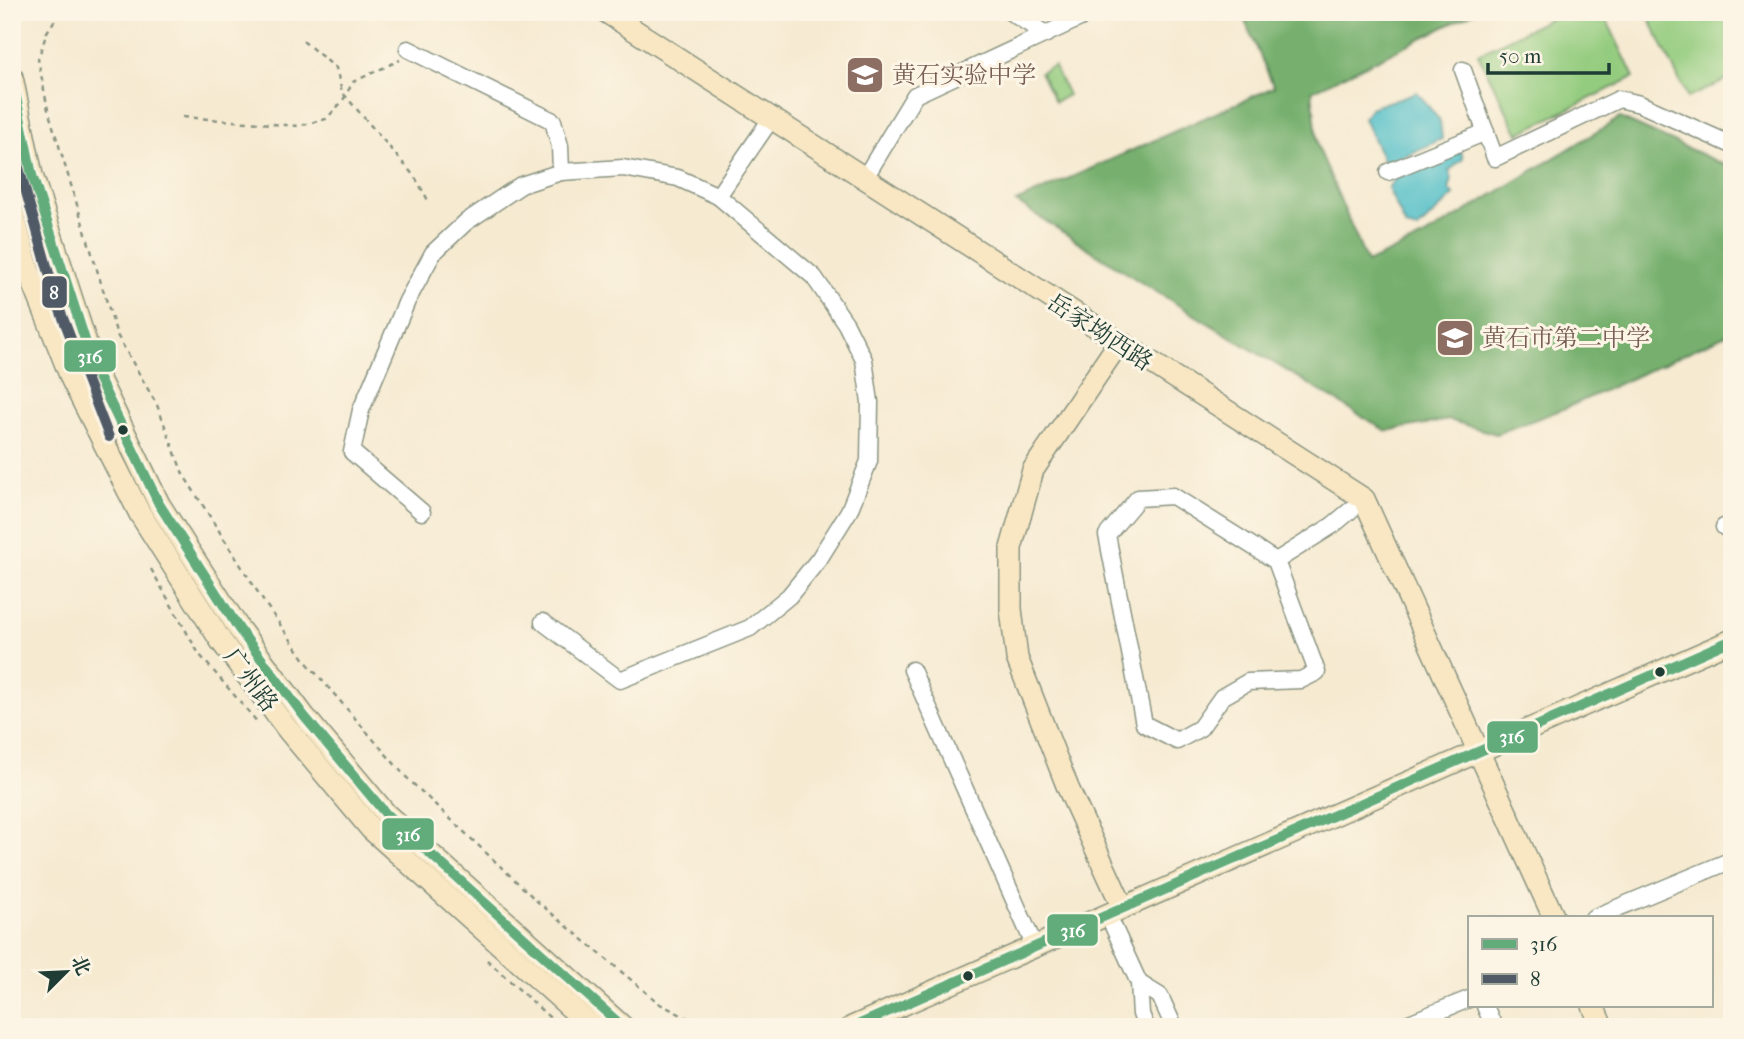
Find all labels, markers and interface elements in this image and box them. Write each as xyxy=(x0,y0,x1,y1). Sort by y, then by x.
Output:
scale bar xyxy=(1488,32,1609,76)
text: 50 m xyxy=(1499,44,1542,68)
school or university icon: 黄石实验中学 xyxy=(844,54,886,96)
place label: 黄石实验中学 xyxy=(892,61,1036,89)
line badge: 8 xyxy=(41,275,68,309)
text: 8 xyxy=(49,282,59,304)
street label: 岳家坳西路 xyxy=(1042,288,1158,376)
school or university icon: 黄石市第二中学 xyxy=(1434,317,1476,359)
place label: 黄石市第二中学 xyxy=(1482,324,1650,352)
line badge: 316 xyxy=(63,339,117,373)
text: 316 xyxy=(78,346,103,368)
unlabelled marker xyxy=(116,423,130,437)
street label: 广州路 xyxy=(218,643,284,717)
unlabelled marker xyxy=(1653,665,1667,679)
line badge: 316 xyxy=(1486,720,1539,754)
text: 316 xyxy=(1500,726,1525,748)
line badge: 316 xyxy=(381,817,435,851)
text: 316 xyxy=(396,824,421,846)
line badge: 316 xyxy=(1046,913,1099,947)
legend xyxy=(1468,916,1712,1007)
text: 316 xyxy=(1061,920,1086,942)
text: 316 xyxy=(1530,932,1558,956)
north arrow xyxy=(32,937,102,1007)
text: 北 xyxy=(67,952,95,979)
text: 8 xyxy=(1530,967,1541,991)
unlabelled marker xyxy=(961,969,975,983)

